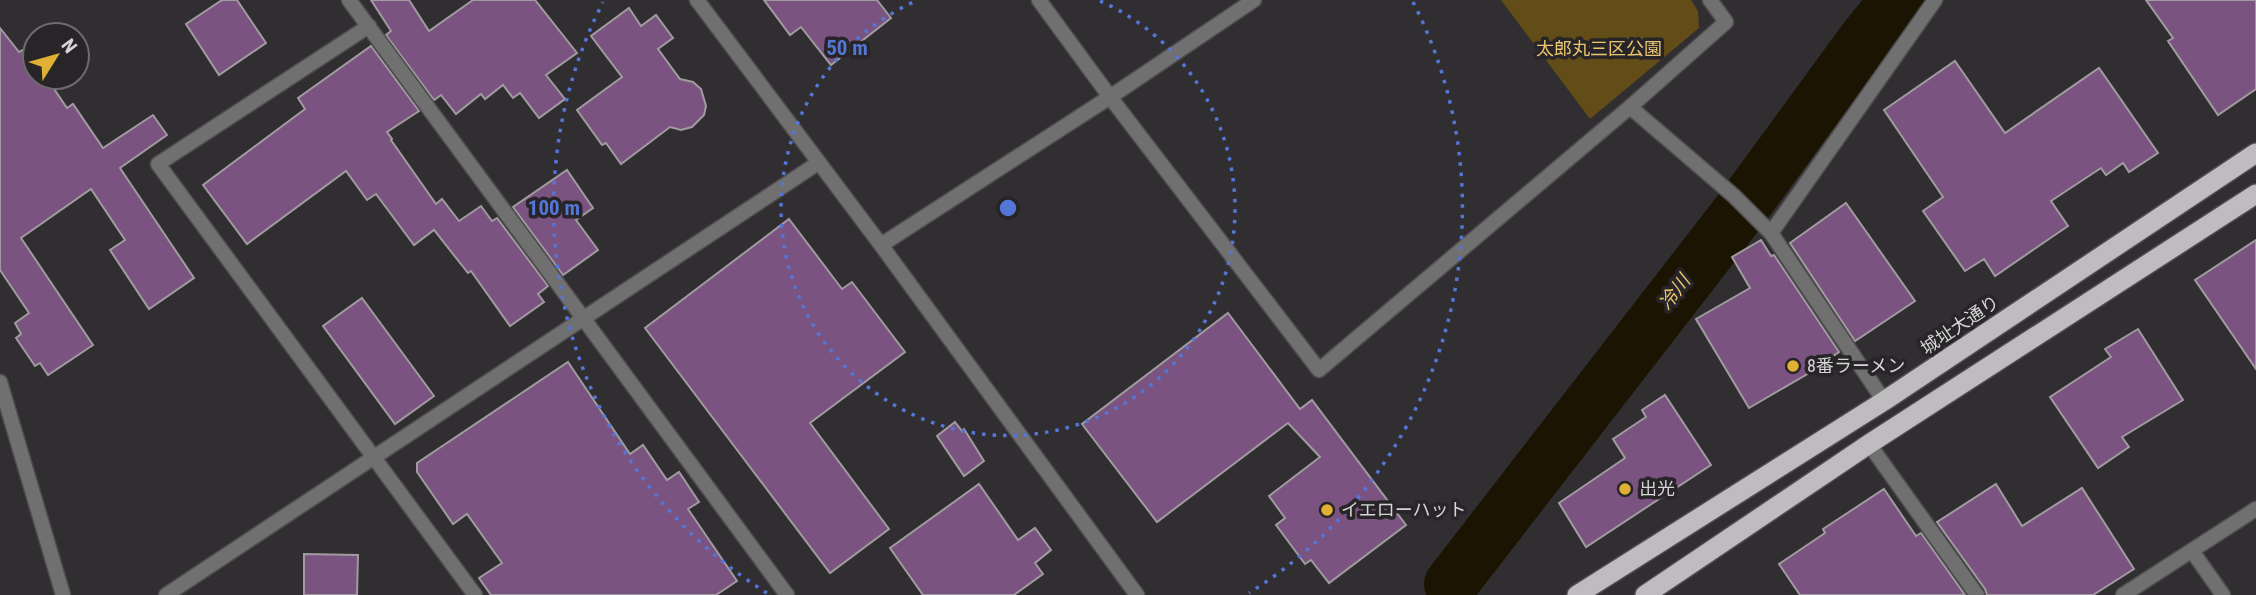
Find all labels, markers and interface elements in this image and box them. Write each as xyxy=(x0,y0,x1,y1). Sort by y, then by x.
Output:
north arrow xyxy=(21,21,91,91)
text: N xyxy=(56,35,82,58)
text: 50 m xyxy=(826,36,868,60)
park label: 太郎丸三区公園 xyxy=(1536,38,1662,59)
text: 100 m xyxy=(528,196,580,220)
centre of rings xyxy=(996,196,1020,220)
water label: 冷川 xyxy=(1654,269,1696,314)
street label: 城址大通り xyxy=(1917,291,2003,358)
place label: 8番ラーメン xyxy=(1807,355,1905,376)
marker: 8番ラーメン xyxy=(1785,358,1801,374)
place label: 出光 xyxy=(1639,478,1675,499)
marker: 出光 xyxy=(1617,481,1633,497)
place label: イエローハット xyxy=(1341,499,1466,520)
marker: イエローハット xyxy=(1319,502,1335,518)

